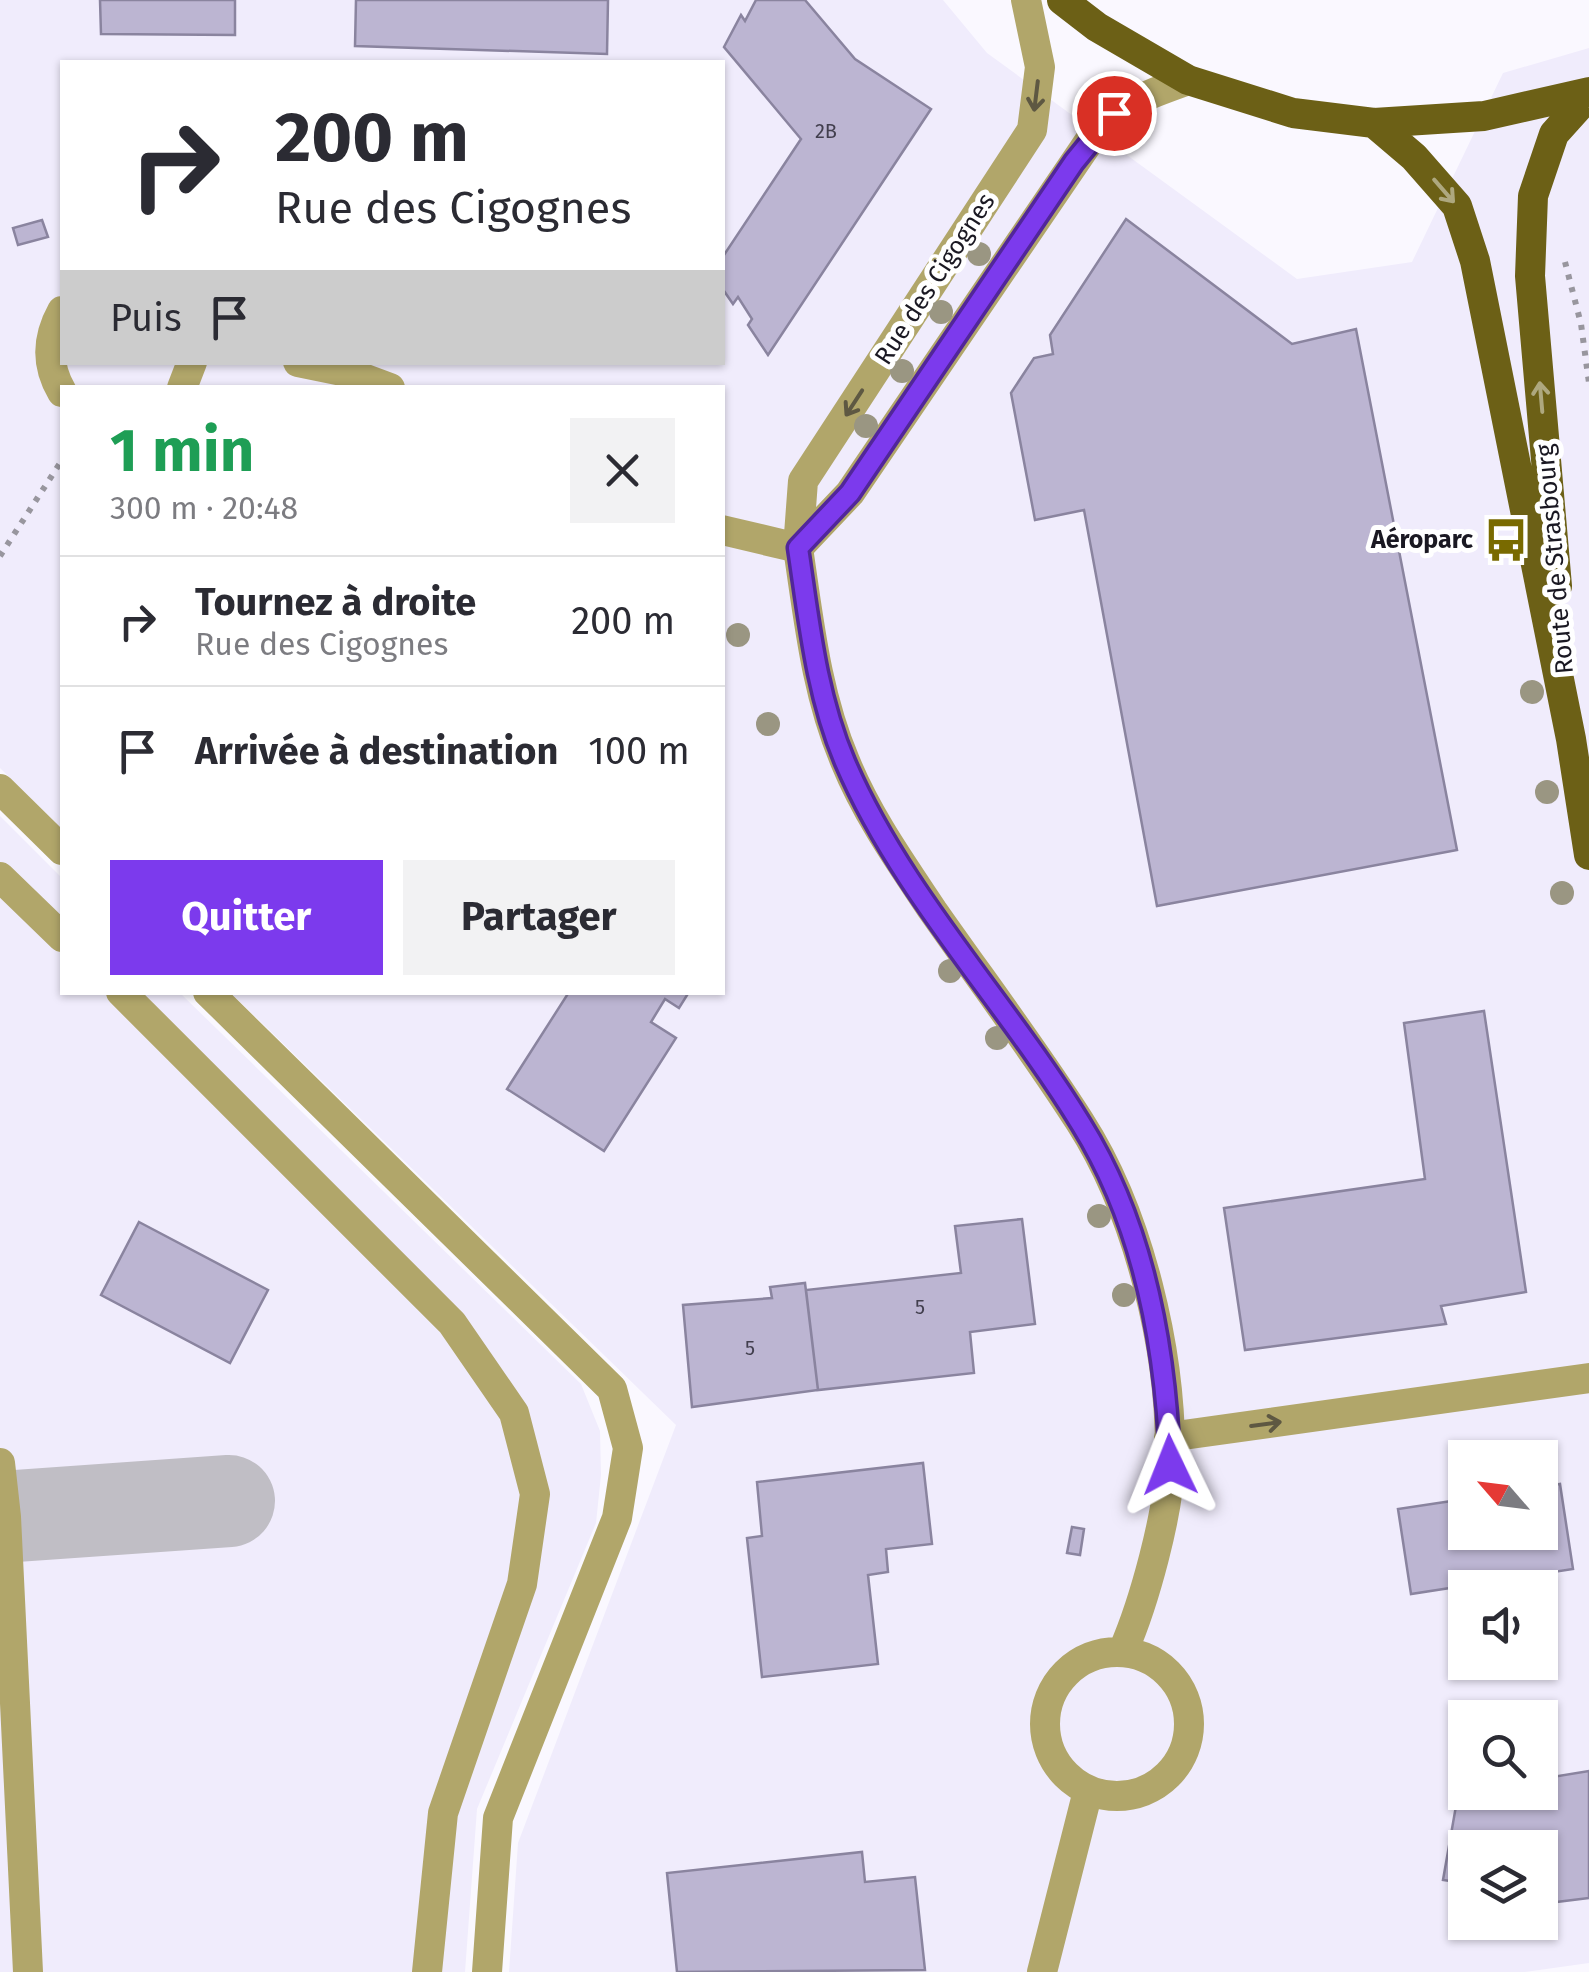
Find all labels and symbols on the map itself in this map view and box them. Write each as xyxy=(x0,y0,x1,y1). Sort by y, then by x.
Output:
pin xyxy=(1072,71,1157,156)
one-way arrow xyxy=(1026,79,1045,112)
house number: 2B xyxy=(815,119,837,143)
one-way arrow xyxy=(1432,178,1455,203)
street label: Rue des Cigognes xyxy=(868,188,1002,370)
one-way arrow xyxy=(1531,382,1550,414)
one-way arrow xyxy=(844,388,865,417)
street label: Route de Strasbourg xyxy=(1530,443,1580,675)
bus stop icon: Aéroparc xyxy=(1482,516,1530,564)
place label: Aéroparc xyxy=(1370,525,1473,555)
house number: 5 xyxy=(915,1295,925,1319)
house number: 5 xyxy=(745,1336,755,1360)
position arrow xyxy=(1118,1413,1222,1517)
one-way arrow xyxy=(1249,1414,1281,1432)
north arrow xyxy=(1448,1440,1558,1550)

